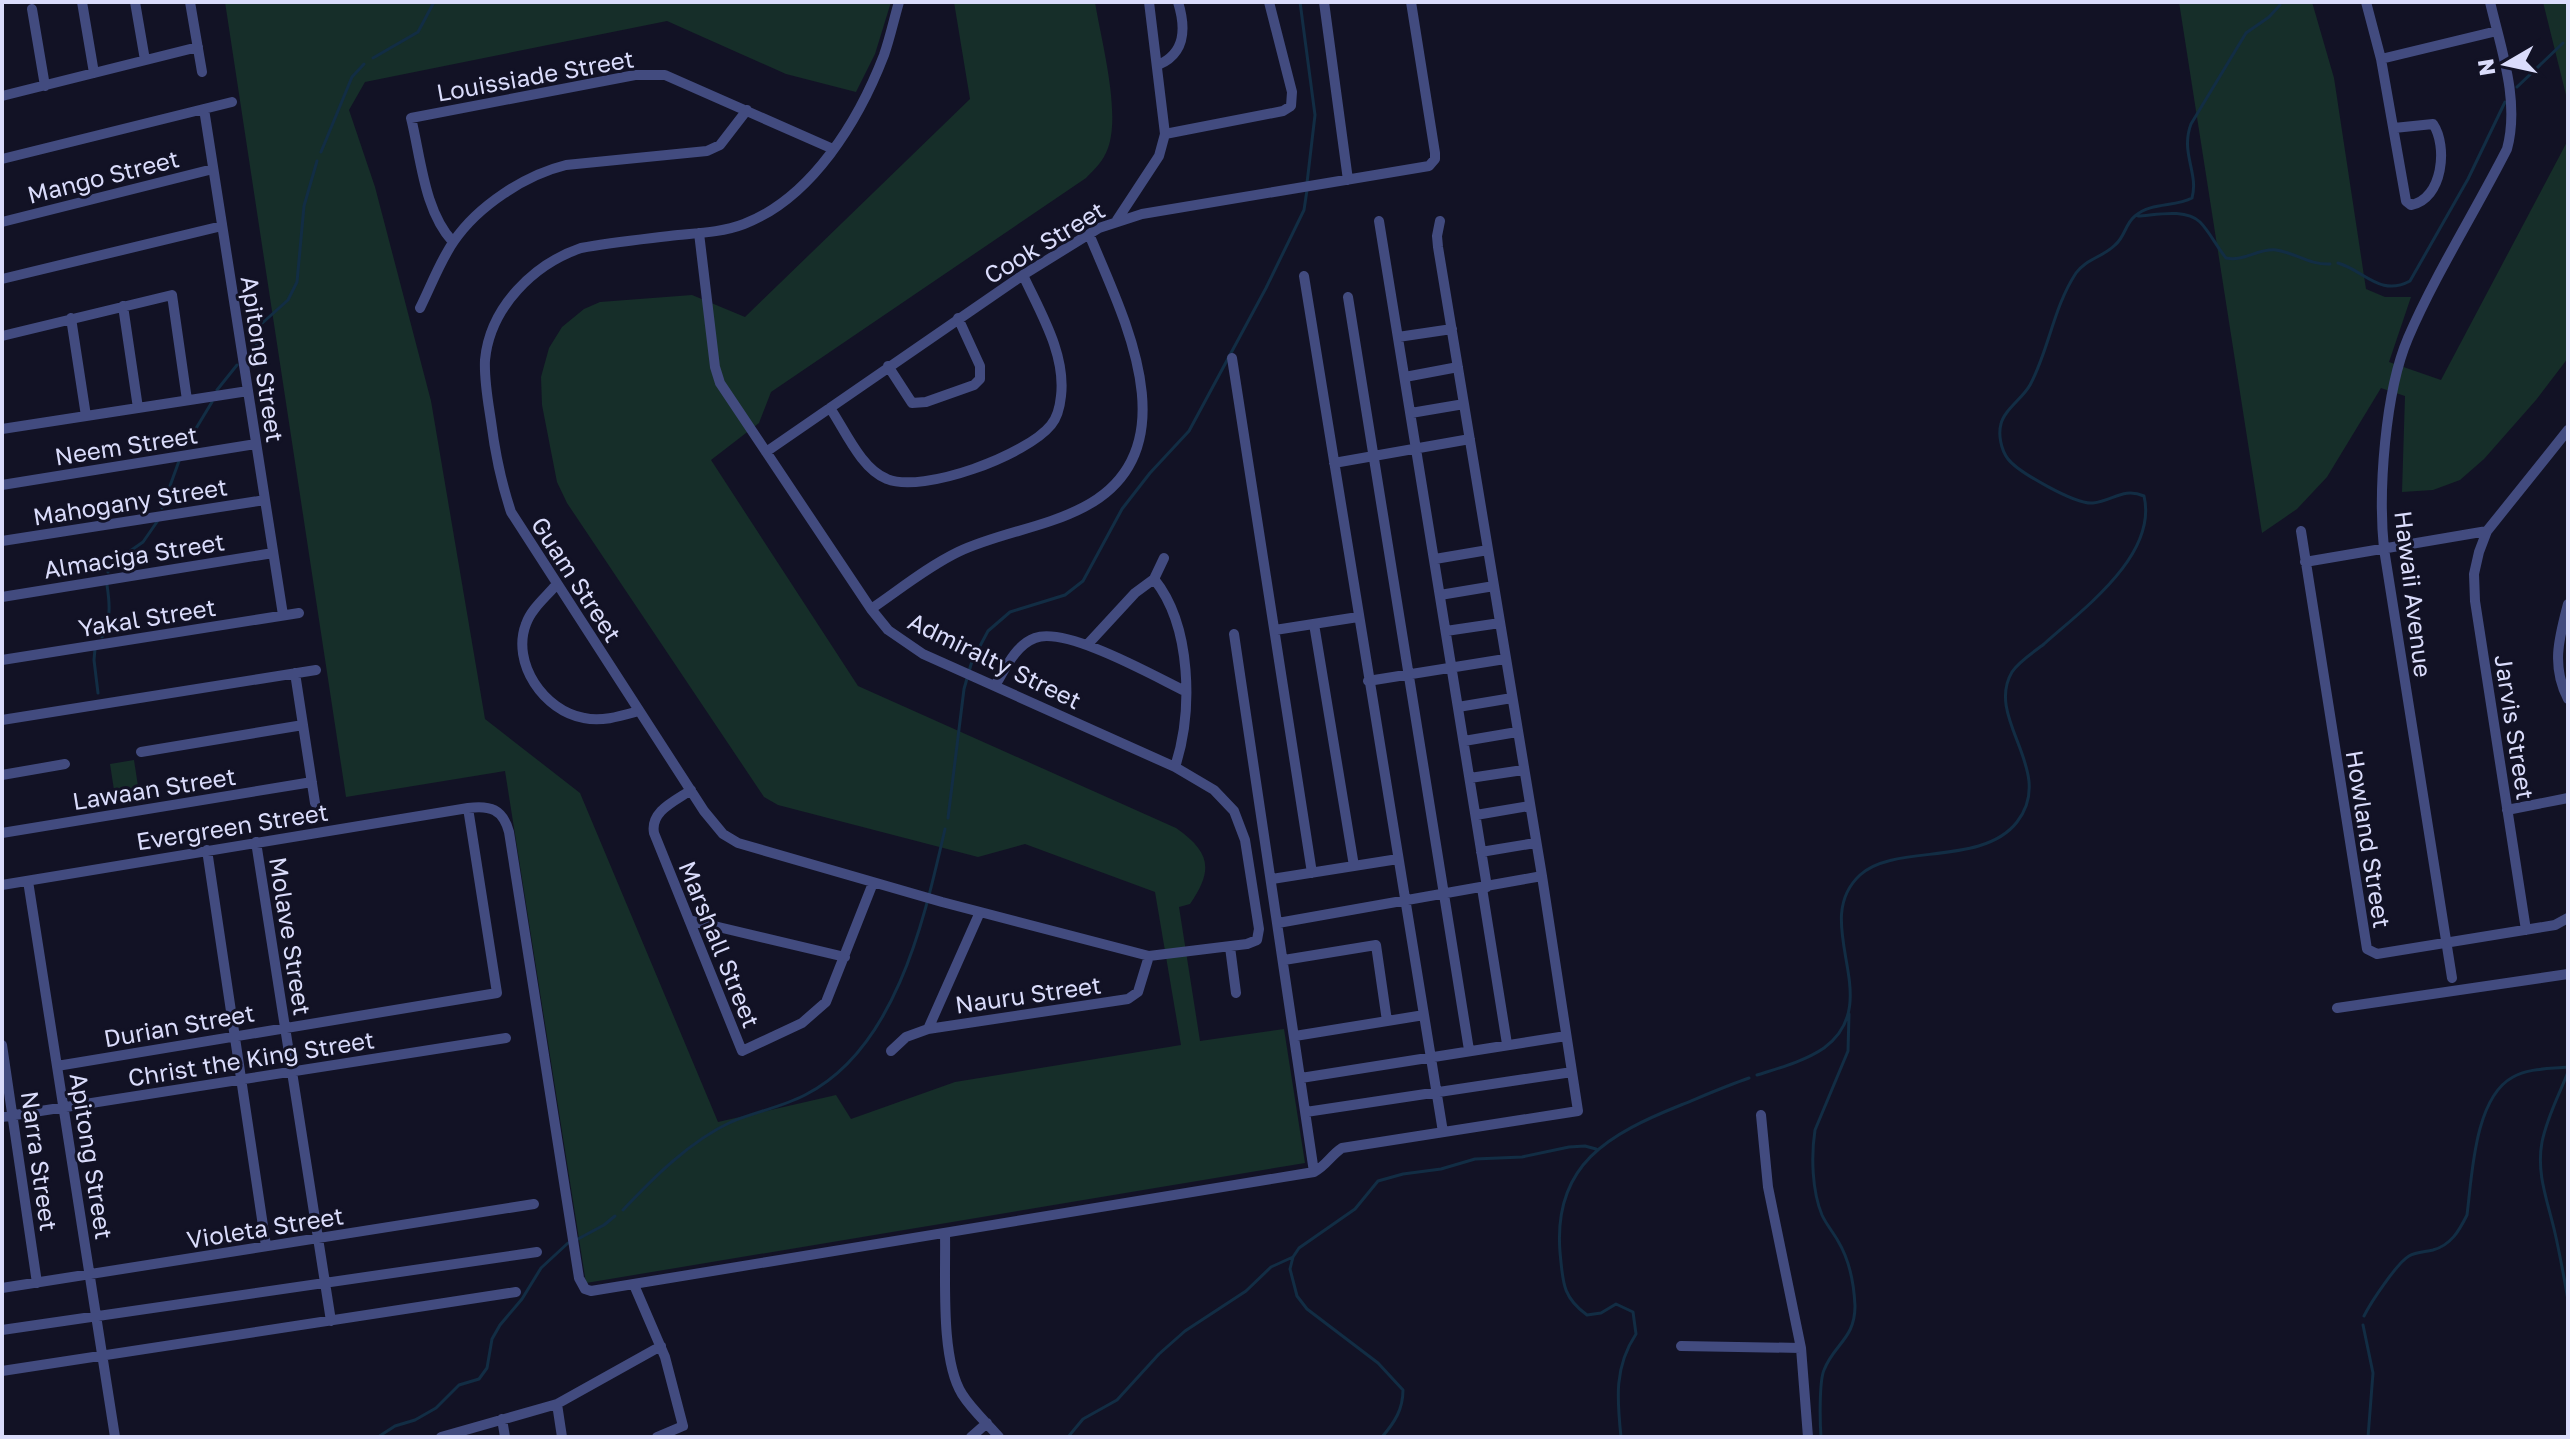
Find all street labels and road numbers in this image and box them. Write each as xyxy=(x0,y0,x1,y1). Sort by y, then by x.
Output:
street label: Louissiade Street xyxy=(434,43,636,107)
street label: Mango Street xyxy=(24,143,182,209)
street label: Cook Street xyxy=(978,195,1110,289)
street label: Apitong Street xyxy=(236,274,290,444)
street label: Neem Street xyxy=(52,419,200,471)
street label: Mahogany Street xyxy=(31,471,229,531)
street label: Hawaii Avenue xyxy=(2389,509,2439,679)
street label: Guam Street xyxy=(526,511,628,647)
street label: Almaciga Street xyxy=(41,526,227,584)
street label: Yakal Street xyxy=(76,592,218,642)
street label: Admiralty Street xyxy=(904,606,1086,714)
street label: Jarvis Street xyxy=(2489,652,2541,802)
street label: Howland Street xyxy=(2341,748,2397,930)
street label: Lawaan Street xyxy=(70,761,238,815)
street label: Evergreen Street xyxy=(134,797,330,855)
street label: Molave Street xyxy=(264,855,318,1017)
street label: Marshall Street xyxy=(673,857,767,1031)
street label: Nauru Street xyxy=(953,969,1103,1019)
street label: Durian Street xyxy=(101,997,257,1053)
street label: Christ the King Street xyxy=(126,1024,376,1092)
street label: Apitong Street xyxy=(65,1071,119,1241)
street label: Narra Street xyxy=(16,1089,64,1233)
street label: Violeta Street xyxy=(184,1200,346,1254)

